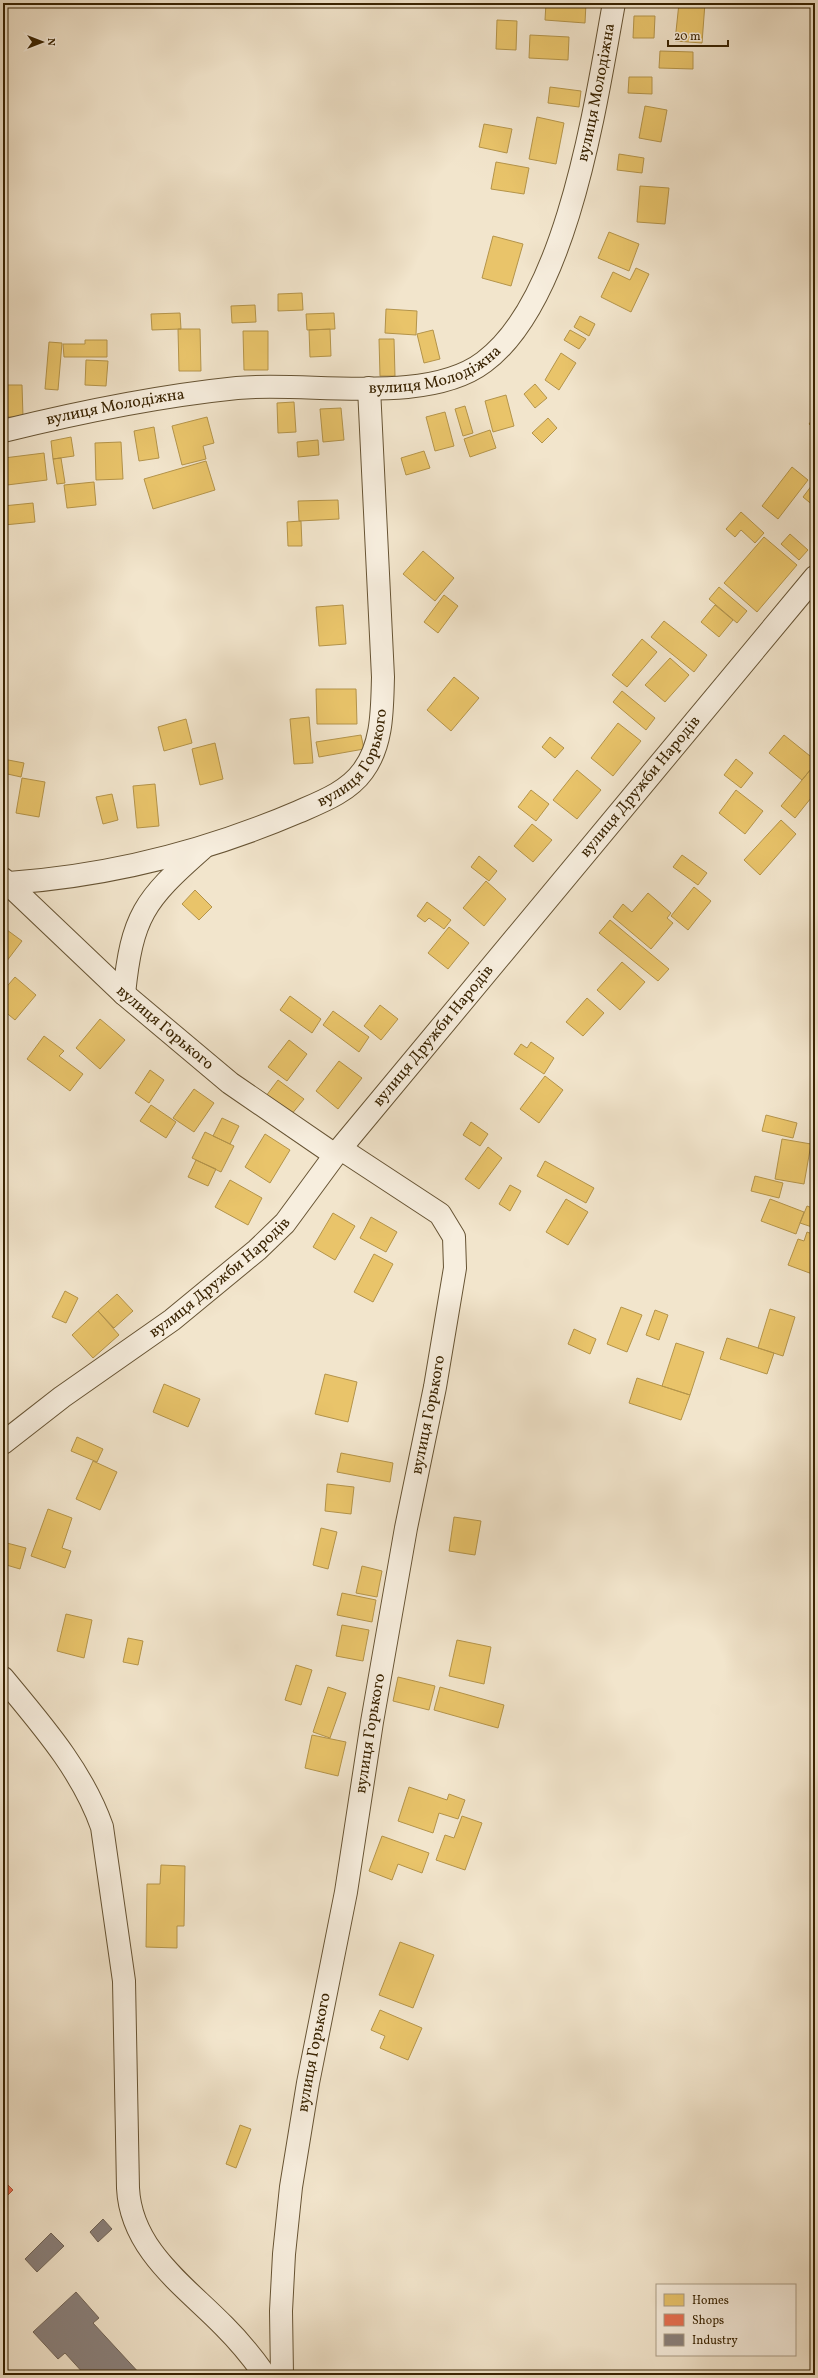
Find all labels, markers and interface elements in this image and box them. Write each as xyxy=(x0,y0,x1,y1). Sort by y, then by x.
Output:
north arrow xyxy=(22,22,62,62)
street label: вулиця Молодіжна xyxy=(572,22,621,164)
scale bar xyxy=(668,22,728,48)
text: 20 m xyxy=(674,29,701,45)
text: N xyxy=(43,38,58,46)
street label: вулиця Молодіжна xyxy=(369,341,507,400)
street label: вулиця Молодіжна xyxy=(44,384,186,431)
street label: вулиця Горького xyxy=(314,708,393,813)
street label: вулиця Дружби Народів xyxy=(575,711,706,863)
street label: вулиця Дружби Народів xyxy=(368,961,499,1112)
street label: вулиця Горького xyxy=(111,981,218,1075)
street label: вулиця Дружби Народів xyxy=(145,1213,296,1343)
street label: вулиця Горького xyxy=(406,1354,451,1476)
street label: вулиця Горького xyxy=(350,1672,391,1795)
street label: вулиця Горького xyxy=(292,1991,337,2114)
legend xyxy=(656,2284,796,2356)
text: Homes xyxy=(692,2293,729,2309)
text: Shops xyxy=(692,2313,724,2329)
text: Industry xyxy=(692,2333,738,2349)

